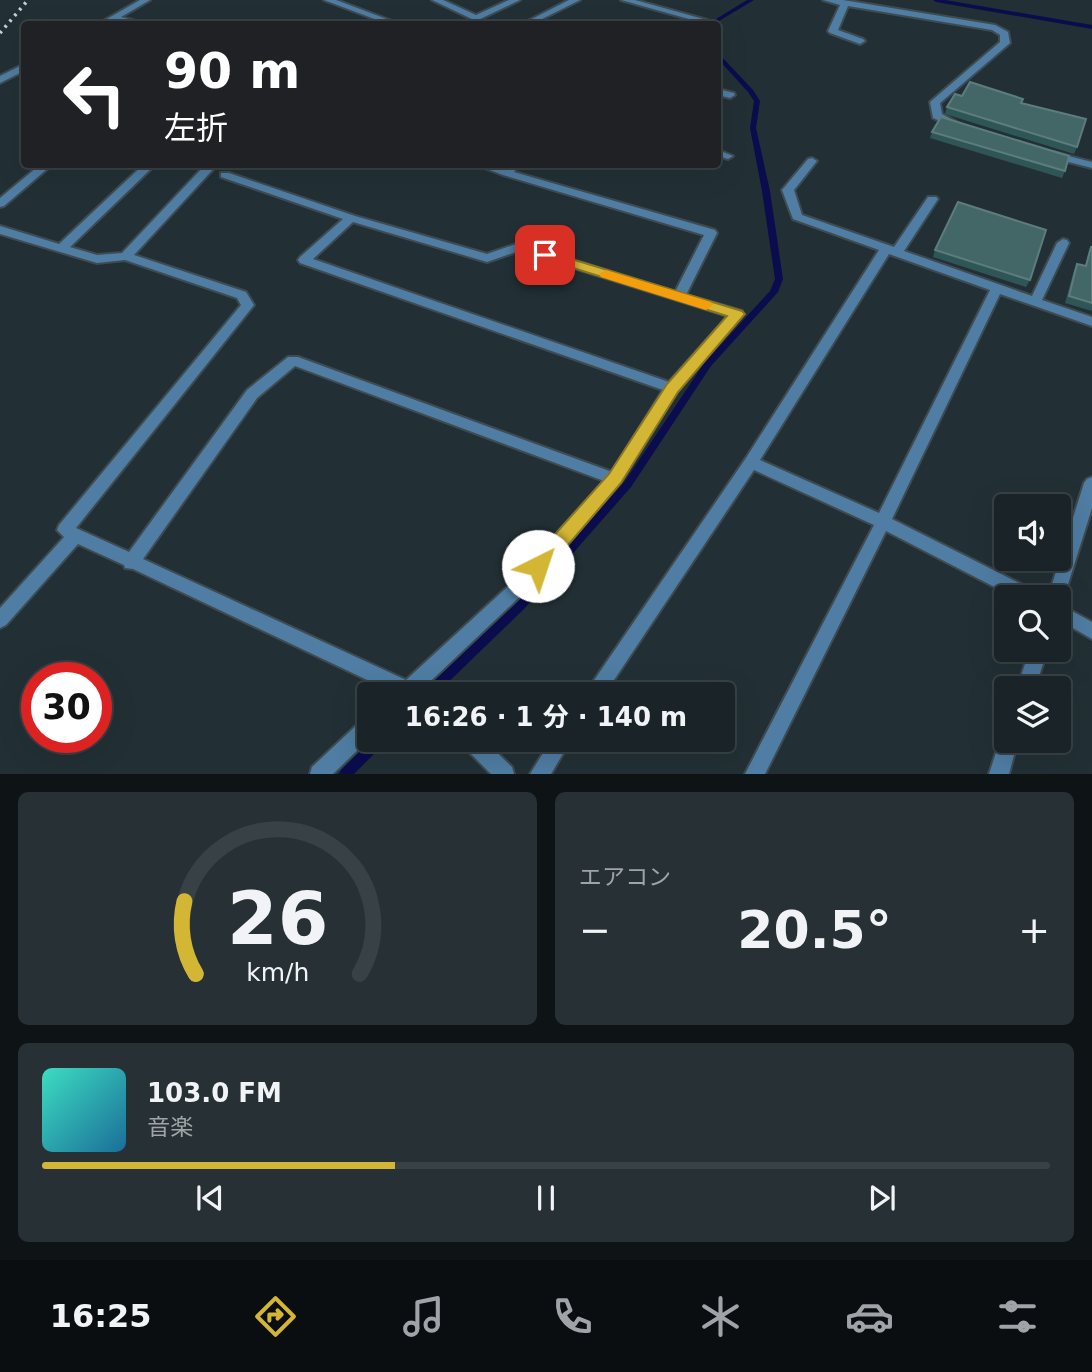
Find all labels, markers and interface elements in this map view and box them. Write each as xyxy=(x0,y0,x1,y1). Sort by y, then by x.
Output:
text: 90 m xyxy=(164,43,300,100)
icon: left xyxy=(49,49,140,140)
text: 左折 xyxy=(164,109,228,147)
pin xyxy=(515,225,575,285)
icon: arrive xyxy=(526,236,564,274)
map controls xyxy=(994,494,1071,753)
button: sound xyxy=(994,494,1071,571)
position arrow xyxy=(501,529,575,603)
button: search xyxy=(994,585,1071,662)
speed limit sign: 30 xyxy=(21,662,112,753)
button: layers xyxy=(994,676,1071,753)
text: 16:26 · 1 分 · 140 m xyxy=(405,702,687,732)
text: エアコン xyxy=(579,864,671,890)
text: 26 xyxy=(227,877,328,962)
text: 20.5° xyxy=(737,900,892,960)
text: − xyxy=(579,908,611,952)
text: + xyxy=(1018,908,1050,952)
text: km/h xyxy=(246,958,309,987)
text: 103.0 FM xyxy=(147,1078,282,1108)
text: 音楽 xyxy=(147,1114,193,1140)
icon: previous xyxy=(191,1179,229,1217)
icon: pause xyxy=(527,1179,565,1217)
icon: next xyxy=(863,1179,901,1217)
icon: directions xyxy=(251,1292,300,1341)
icon: music xyxy=(399,1292,448,1341)
icon: phone xyxy=(548,1292,597,1341)
icon: climate xyxy=(696,1292,745,1341)
icon: car xyxy=(845,1292,894,1341)
icon: filters xyxy=(993,1292,1042,1341)
text: 16:25 xyxy=(50,1297,152,1335)

